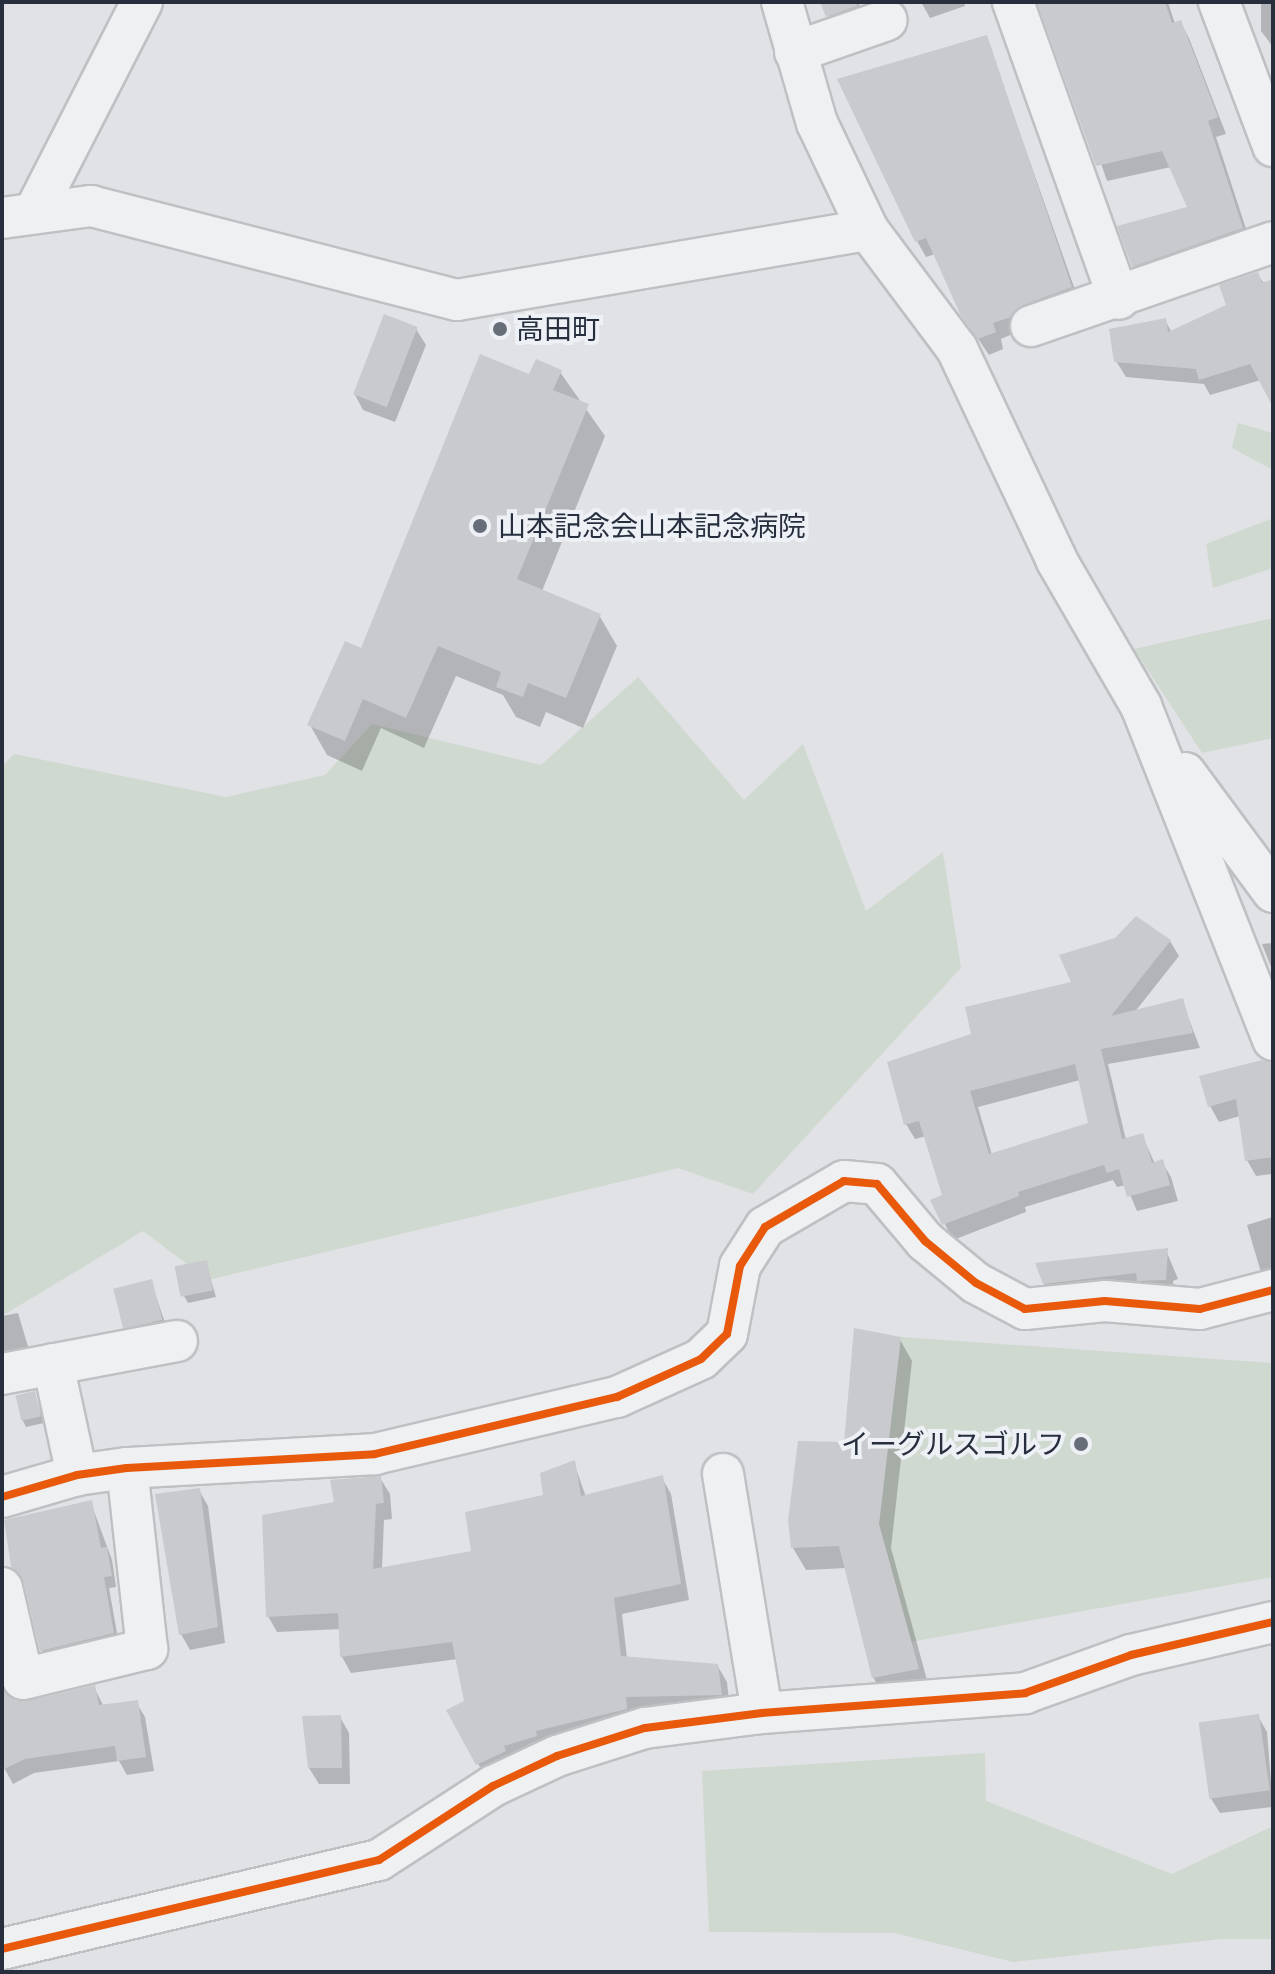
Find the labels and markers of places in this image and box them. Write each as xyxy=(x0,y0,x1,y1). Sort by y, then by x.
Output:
place label: 高田町 xyxy=(516,312,600,346)
marker: 高田町 xyxy=(491,320,509,338)
place label: 山本記念会山本記念病院 xyxy=(498,509,806,543)
marker: 山本記念会山本記念病院 xyxy=(469,515,491,537)
place label: イーグルスゴルフ xyxy=(841,1427,1065,1461)
marker: イーグルスゴルフ xyxy=(1072,1435,1090,1453)

